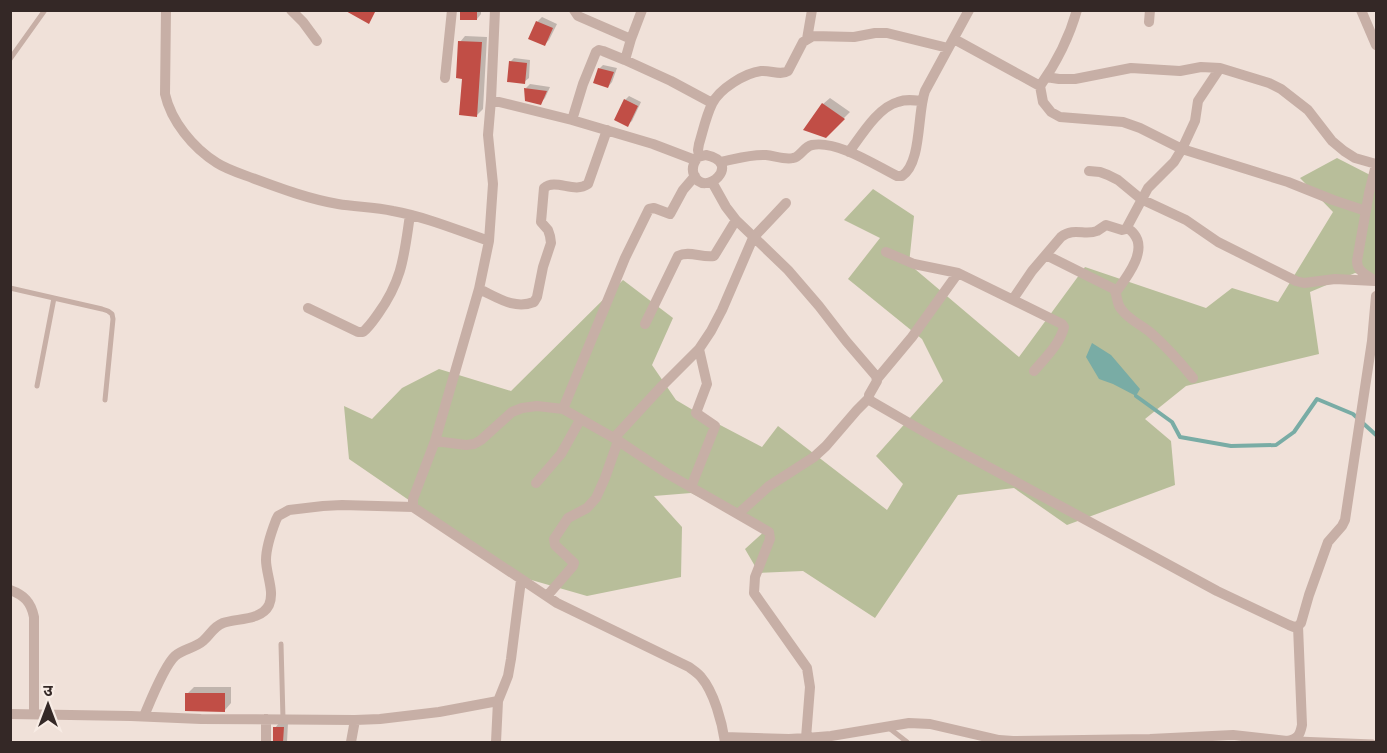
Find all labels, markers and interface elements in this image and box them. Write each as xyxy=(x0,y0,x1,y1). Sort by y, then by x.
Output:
north arrow xyxy=(18,675,78,735)
text: उ xyxy=(43,680,53,700)

